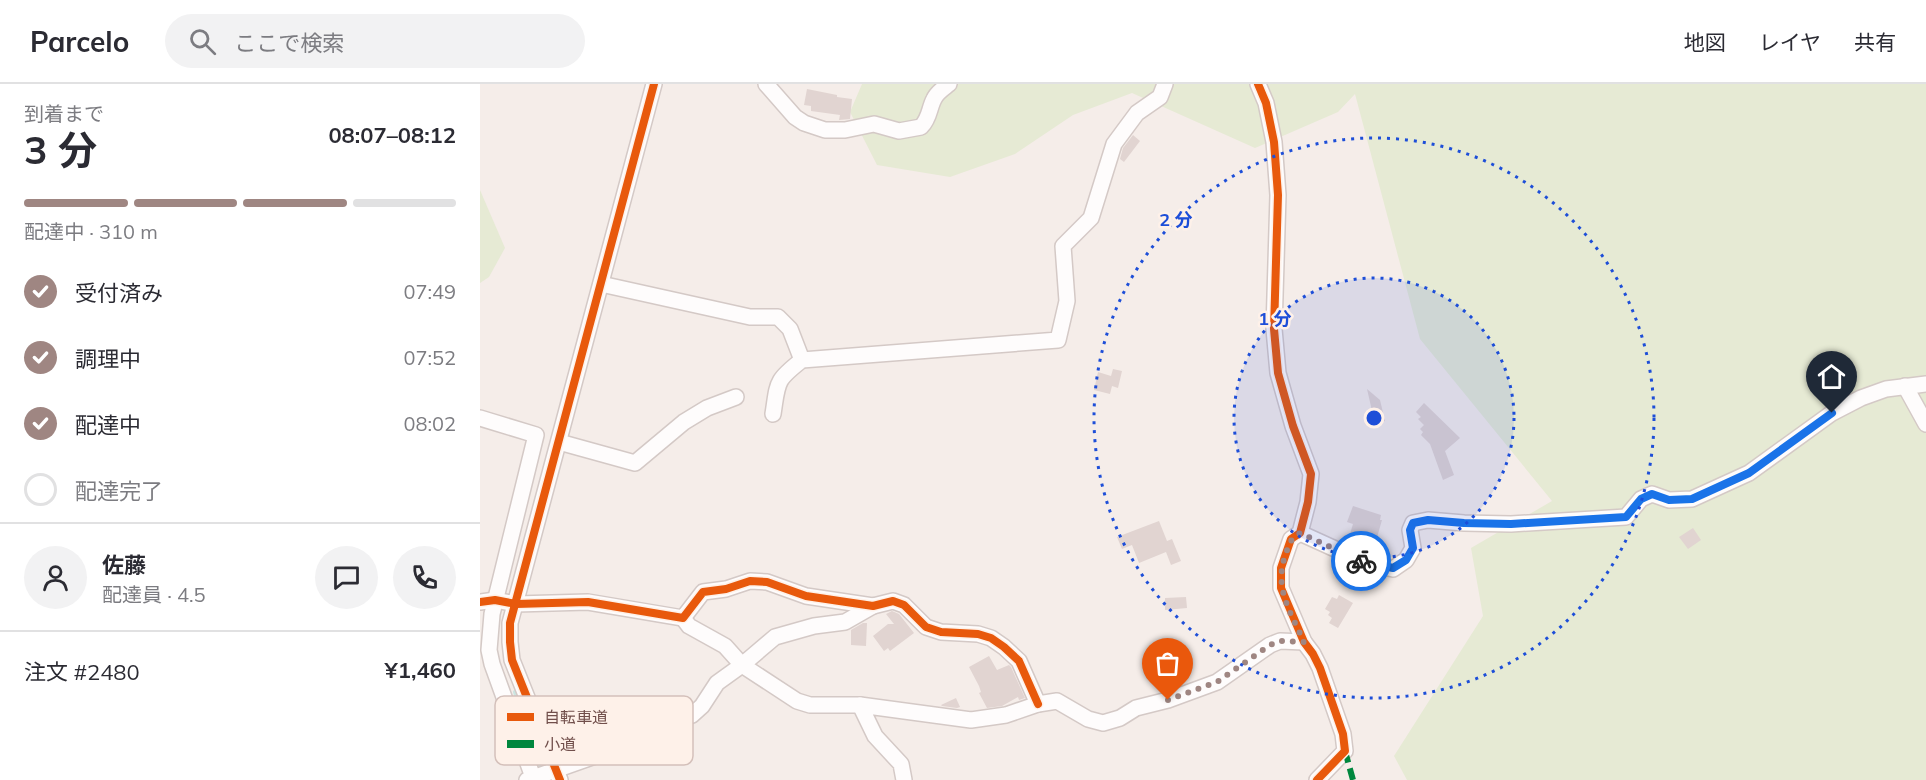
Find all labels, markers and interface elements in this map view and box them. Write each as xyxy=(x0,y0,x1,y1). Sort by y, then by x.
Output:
search box xyxy=(165,14,585,68)
text: Parcelo xyxy=(30,24,129,59)
icon: search xyxy=(186,25,219,58)
text: ここで検索 xyxy=(234,29,344,57)
text: 地図 xyxy=(1684,29,1726,55)
text: レイヤ xyxy=(1759,29,1821,55)
text: 共有 xyxy=(1854,29,1896,55)
text: 到着まで xyxy=(24,101,104,126)
text: 08:07–08:12 xyxy=(328,121,456,149)
text: 3 分 xyxy=(24,125,97,174)
text: 2 分 xyxy=(1159,208,1193,231)
text: 配達中 · 310 m xyxy=(24,219,158,244)
icon: check xyxy=(24,275,57,308)
text: 受付済み xyxy=(75,279,163,307)
text: 07:49 xyxy=(403,279,456,304)
text: 1 分 xyxy=(1258,307,1292,330)
icon: check xyxy=(24,341,57,374)
text: 調理中 xyxy=(75,345,141,373)
text: 07:52 xyxy=(403,345,456,370)
pin xyxy=(1806,351,1857,413)
icon: home xyxy=(1815,360,1848,393)
icon: check xyxy=(24,407,57,440)
centre of rings xyxy=(1364,408,1384,428)
text: 配達中 xyxy=(75,411,141,439)
text: 08:02 xyxy=(403,411,456,436)
text: 配達完了 xyxy=(75,477,163,505)
courier xyxy=(1331,531,1391,591)
icon: bike xyxy=(1345,545,1378,578)
button: person xyxy=(24,546,87,609)
button: chat xyxy=(315,546,378,609)
button: phone xyxy=(393,546,456,609)
text: 佐藤 xyxy=(102,551,146,579)
text: 配達員 · 4.5 xyxy=(102,582,206,607)
pin xyxy=(1142,638,1193,700)
icon: bag xyxy=(1151,647,1184,680)
text: ¥1,460 xyxy=(385,656,456,684)
text: 注文 #2480 xyxy=(24,658,140,686)
legend xyxy=(495,696,693,765)
text: 自転車道 xyxy=(544,707,608,727)
text: 小道 xyxy=(544,734,576,754)

